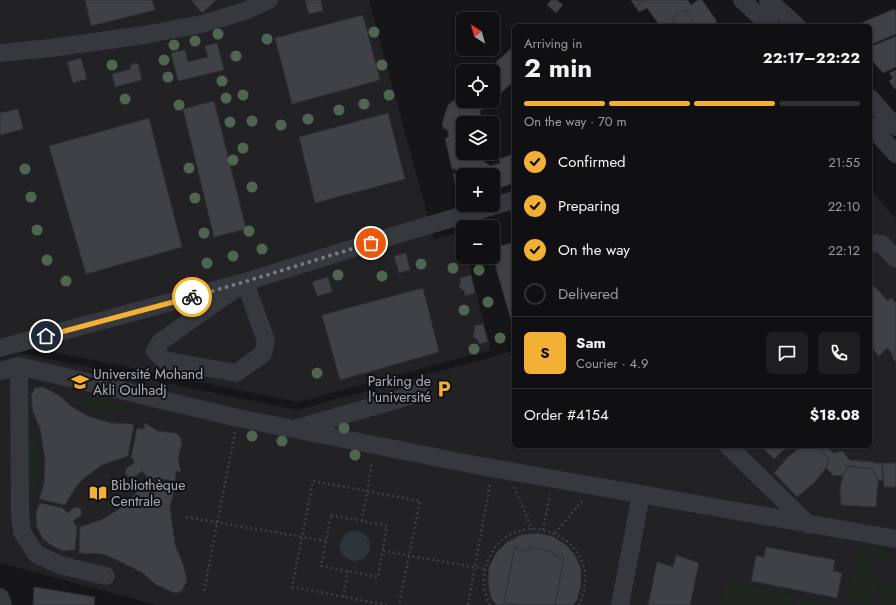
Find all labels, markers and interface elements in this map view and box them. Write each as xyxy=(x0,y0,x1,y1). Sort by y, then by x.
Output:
north arrow xyxy=(456,12,500,56)
map controls xyxy=(456,12,500,264)
text: Arriving in xyxy=(524,34,582,53)
text: 22:17–22:22 xyxy=(763,47,860,69)
text: 2 min xyxy=(524,49,592,87)
button: locate xyxy=(456,64,500,108)
text: On the way · 70 m xyxy=(524,112,627,131)
button: layers xyxy=(456,116,500,160)
icon: check xyxy=(524,151,546,173)
text: Confirmed xyxy=(558,151,626,173)
text: 21:55 xyxy=(828,153,860,172)
button: + xyxy=(456,168,500,212)
icon: check xyxy=(524,195,546,217)
text: Preparing xyxy=(558,195,620,217)
text: 22:10 xyxy=(828,197,860,216)
button: − xyxy=(456,220,500,264)
pin xyxy=(354,226,388,260)
icon: bag xyxy=(360,232,382,254)
icon: check xyxy=(524,239,546,261)
text: On the way xyxy=(558,239,630,261)
text: 22:12 xyxy=(828,241,860,260)
courier xyxy=(172,277,212,317)
text: Delivered xyxy=(558,283,619,305)
icon: bike xyxy=(181,286,203,308)
pin xyxy=(29,319,63,353)
icon: home xyxy=(35,325,57,347)
text: Sam xyxy=(576,332,606,354)
button: chat xyxy=(766,332,808,374)
button: phone xyxy=(818,332,860,374)
text: S xyxy=(540,342,550,364)
text: Courier · 4.9 xyxy=(576,354,649,373)
place label: Université Mohand Akli Oulhadj xyxy=(93,364,203,400)
place label: Parking de l'université xyxy=(368,371,431,407)
school or university icon: Université Mohand Akli Oulhadj xyxy=(70,372,90,392)
parking icon: Parking de l'université xyxy=(434,379,454,399)
text: Order #4154 xyxy=(524,404,609,426)
text: $18.08 xyxy=(810,404,860,426)
place label: Bibliothèque Centrale xyxy=(111,475,185,511)
library icon: Bibliothèque Centrale xyxy=(88,483,108,503)

